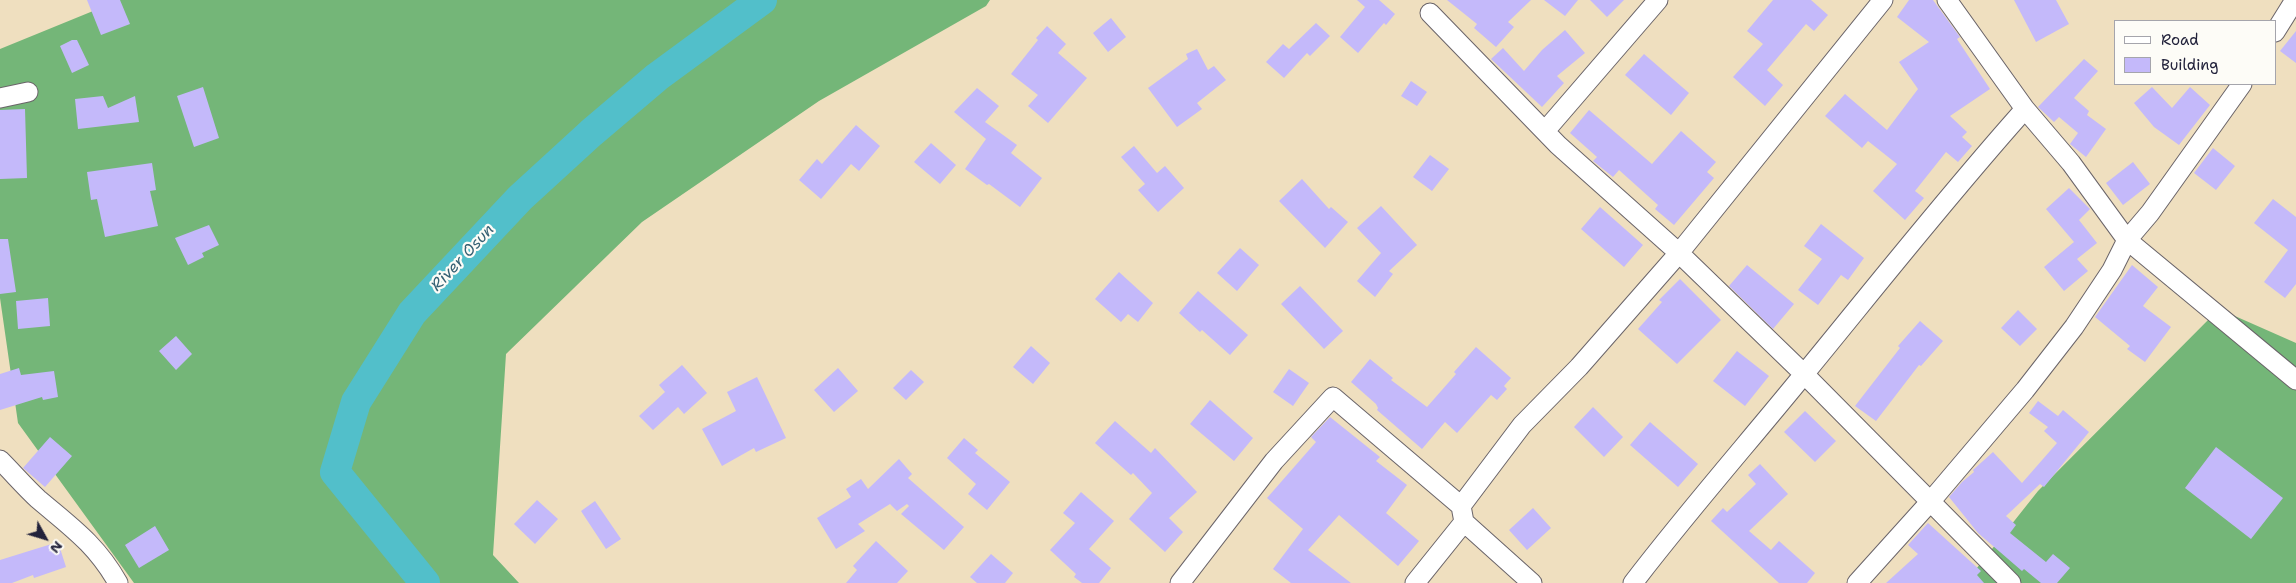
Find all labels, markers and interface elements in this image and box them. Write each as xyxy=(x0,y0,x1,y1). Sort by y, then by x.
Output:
legend xyxy=(2114,20,2276,85)
text: Road xyxy=(2161,30,2199,50)
text: Building xyxy=(2161,55,2218,75)
water label: River Osun xyxy=(427,221,499,295)
north arrow xyxy=(20,513,70,563)
text: N xyxy=(46,537,67,557)

